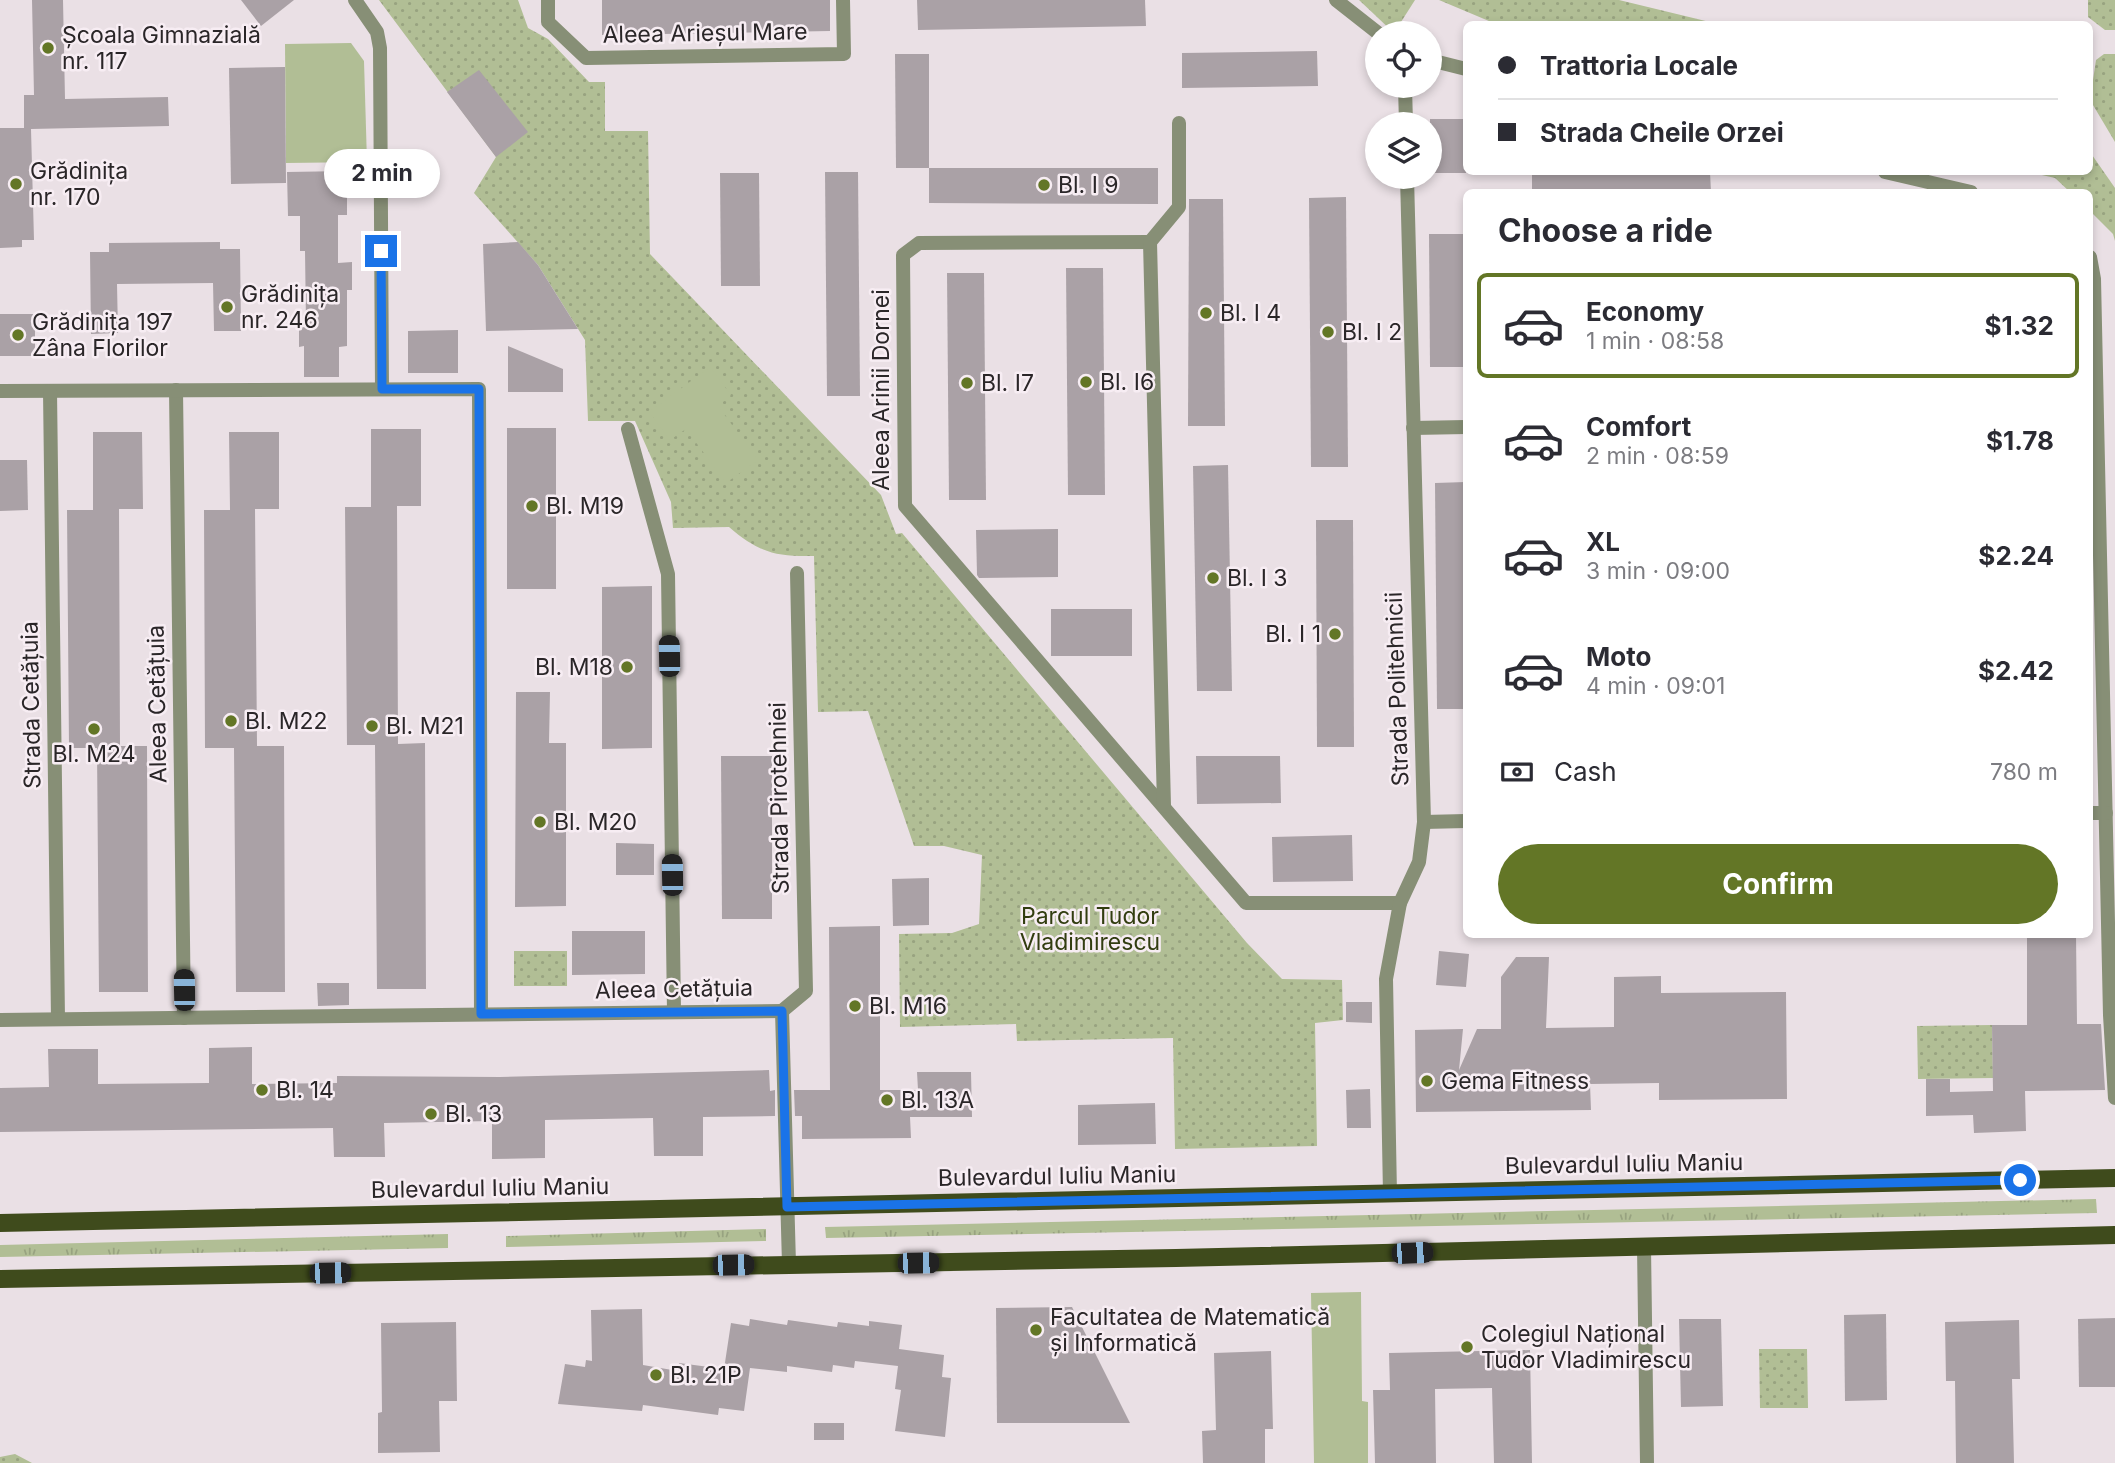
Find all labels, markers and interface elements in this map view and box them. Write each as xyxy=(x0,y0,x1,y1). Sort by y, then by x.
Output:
street label: Aleea Arieșul Mare xyxy=(602,17,808,49)
place label: Școala Gimnazială nr. 117 xyxy=(62,21,261,75)
map controls xyxy=(1365,21,1442,189)
button: locate xyxy=(1365,21,1442,98)
marker: Școala Gimnazială nr. 117 xyxy=(40,40,56,56)
text: Trattoria Locale xyxy=(1540,50,1738,81)
button: layers xyxy=(1365,112,1442,189)
text: Strada Cheile Orzei xyxy=(1540,117,1784,148)
callout: 2 min xyxy=(323,149,439,198)
place label: Grădinița nr. 170 xyxy=(30,157,128,211)
text: 2 min xyxy=(351,159,413,187)
place label: Bl. I 9 xyxy=(1058,171,1119,199)
marker: Grădinița nr. 170 xyxy=(8,176,24,192)
marker: Bl. I 9 xyxy=(1036,177,1052,193)
text: Choose a ride xyxy=(1498,211,1713,250)
route end xyxy=(365,235,397,267)
place label: Grădinița nr. 246 xyxy=(241,280,339,334)
street label: Aleea Arinii Dornei xyxy=(867,289,895,491)
icon: car xyxy=(1502,294,1565,357)
text: Economy xyxy=(1586,296,1704,327)
marker: Grădinița nr. 246 xyxy=(219,299,235,315)
place label: Bl. I 4 xyxy=(1220,299,1281,327)
marker: Bl. I 4 xyxy=(1198,305,1214,321)
place label: Grădinița 197 Zâna Florilor xyxy=(32,308,173,362)
text: $1.32 xyxy=(1985,310,2054,341)
place label: Bl. I 2 xyxy=(1342,318,1402,346)
marker: Bl. I 2 xyxy=(1320,324,1336,340)
marker: Grădinița 197 Zâna Florilor xyxy=(10,327,26,343)
text: 1 min · 08:58 xyxy=(1586,327,1724,355)
place label: Bl. I6 xyxy=(1100,368,1154,396)
place label: Bl. I7 xyxy=(981,369,1034,397)
marker: Bl. I6 xyxy=(1078,374,1094,390)
marker: Bl. I7 xyxy=(959,375,975,391)
icon: car xyxy=(1502,409,1565,472)
text: Comfort xyxy=(1586,411,1691,442)
text: $1.78 xyxy=(1986,425,2054,456)
text: 2 min · 08:59 xyxy=(1586,442,1729,470)
place label: Bl. M19 xyxy=(546,492,624,520)
marker: Bl. M19 xyxy=(524,498,540,514)
icon: car xyxy=(1502,524,1565,587)
text: XL xyxy=(1586,526,1620,557)
text: $2.24 xyxy=(1978,540,2054,571)
text: 3 min · 09:00 xyxy=(1586,557,1730,585)
place label: Bl. I 3 xyxy=(1227,564,1288,592)
marker: Bl. I 3 xyxy=(1205,570,1221,586)
street label: Strada Politehnicii xyxy=(1380,591,1414,787)
place label: Bl. I 1 xyxy=(1265,620,1321,648)
street label: Strada Cetățuia xyxy=(16,621,46,789)
street label: Aleea Cetățuia xyxy=(142,625,172,783)
marker: Bl. I 1 xyxy=(1327,626,1343,642)
car xyxy=(659,635,680,677)
icon: car xyxy=(1502,639,1565,702)
text: Moto xyxy=(1586,641,1651,672)
place label: Bl. M18 xyxy=(535,653,613,681)
text: $2.42 xyxy=(1978,655,2054,686)
marker: Bl. M18 xyxy=(619,659,635,675)
text: 4 min · 09:01 xyxy=(1586,672,1725,700)
street label: Strada Pirotehniei xyxy=(763,702,795,894)
place label: Bl. M22 xyxy=(245,707,328,735)
place label: Bl. M21 xyxy=(386,712,464,740)
marker: Bl. M22 xyxy=(223,713,239,729)
marker: Bl. M21 xyxy=(364,718,380,734)
marker: Bl. M24 xyxy=(86,721,102,737)
place label: Bl. M24 xyxy=(52,740,136,768)
icon: cash xyxy=(1498,753,1536,791)
text: Cash xyxy=(1554,756,1617,787)
text: 780 m xyxy=(1990,758,2058,786)
place label: Bl. M20 xyxy=(554,808,637,836)
marker: Bl. M20 xyxy=(532,814,548,830)
button: Confirm xyxy=(1498,844,2058,924)
car xyxy=(662,854,683,896)
park label: Parcul Tudor Vladimirescu xyxy=(1020,902,1160,956)
car xyxy=(174,969,195,1011)
street label: Aleea Cetățuia xyxy=(595,974,753,1004)
place label: Bl. M16 xyxy=(869,992,947,1020)
marker: Bl. M16 xyxy=(847,998,863,1014)
place label: Gema Fitness xyxy=(1441,1067,1589,1095)
marker: Gema Fitness xyxy=(1419,1073,1435,1089)
place label: Bl. 14 xyxy=(276,1076,334,1104)
marker: Bl. 14 xyxy=(254,1082,270,1098)
place label: Bl. 13A xyxy=(901,1086,974,1114)
marker: Bl. 13A xyxy=(879,1092,895,1108)
place label: Bl. 13 xyxy=(445,1100,502,1128)
marker: Bl. 13 xyxy=(423,1106,439,1122)
street label: Bulevardul Iuliu Maniu xyxy=(1505,1148,1743,1180)
street label: Bulevardul Iuliu Maniu xyxy=(938,1160,1176,1192)
route start xyxy=(2004,1164,2036,1196)
street label: Bulevardul Iuliu Maniu xyxy=(371,1172,609,1204)
car xyxy=(1391,1242,1434,1264)
car xyxy=(897,1252,940,1274)
car xyxy=(712,1254,755,1276)
car xyxy=(309,1262,352,1284)
place label: Facultatea de Matematică și Informatică xyxy=(1050,1303,1330,1357)
place label: Colegiul Național Tudor Vladimirescu xyxy=(1481,1320,1691,1374)
marker: Facultatea de Matematică și Informatică xyxy=(1028,1322,1044,1338)
marker: Colegiul Național Tudor Vladimirescu xyxy=(1459,1339,1475,1355)
place label: Bl. 21P xyxy=(670,1361,742,1389)
marker: Bl. 21P xyxy=(648,1367,664,1383)

